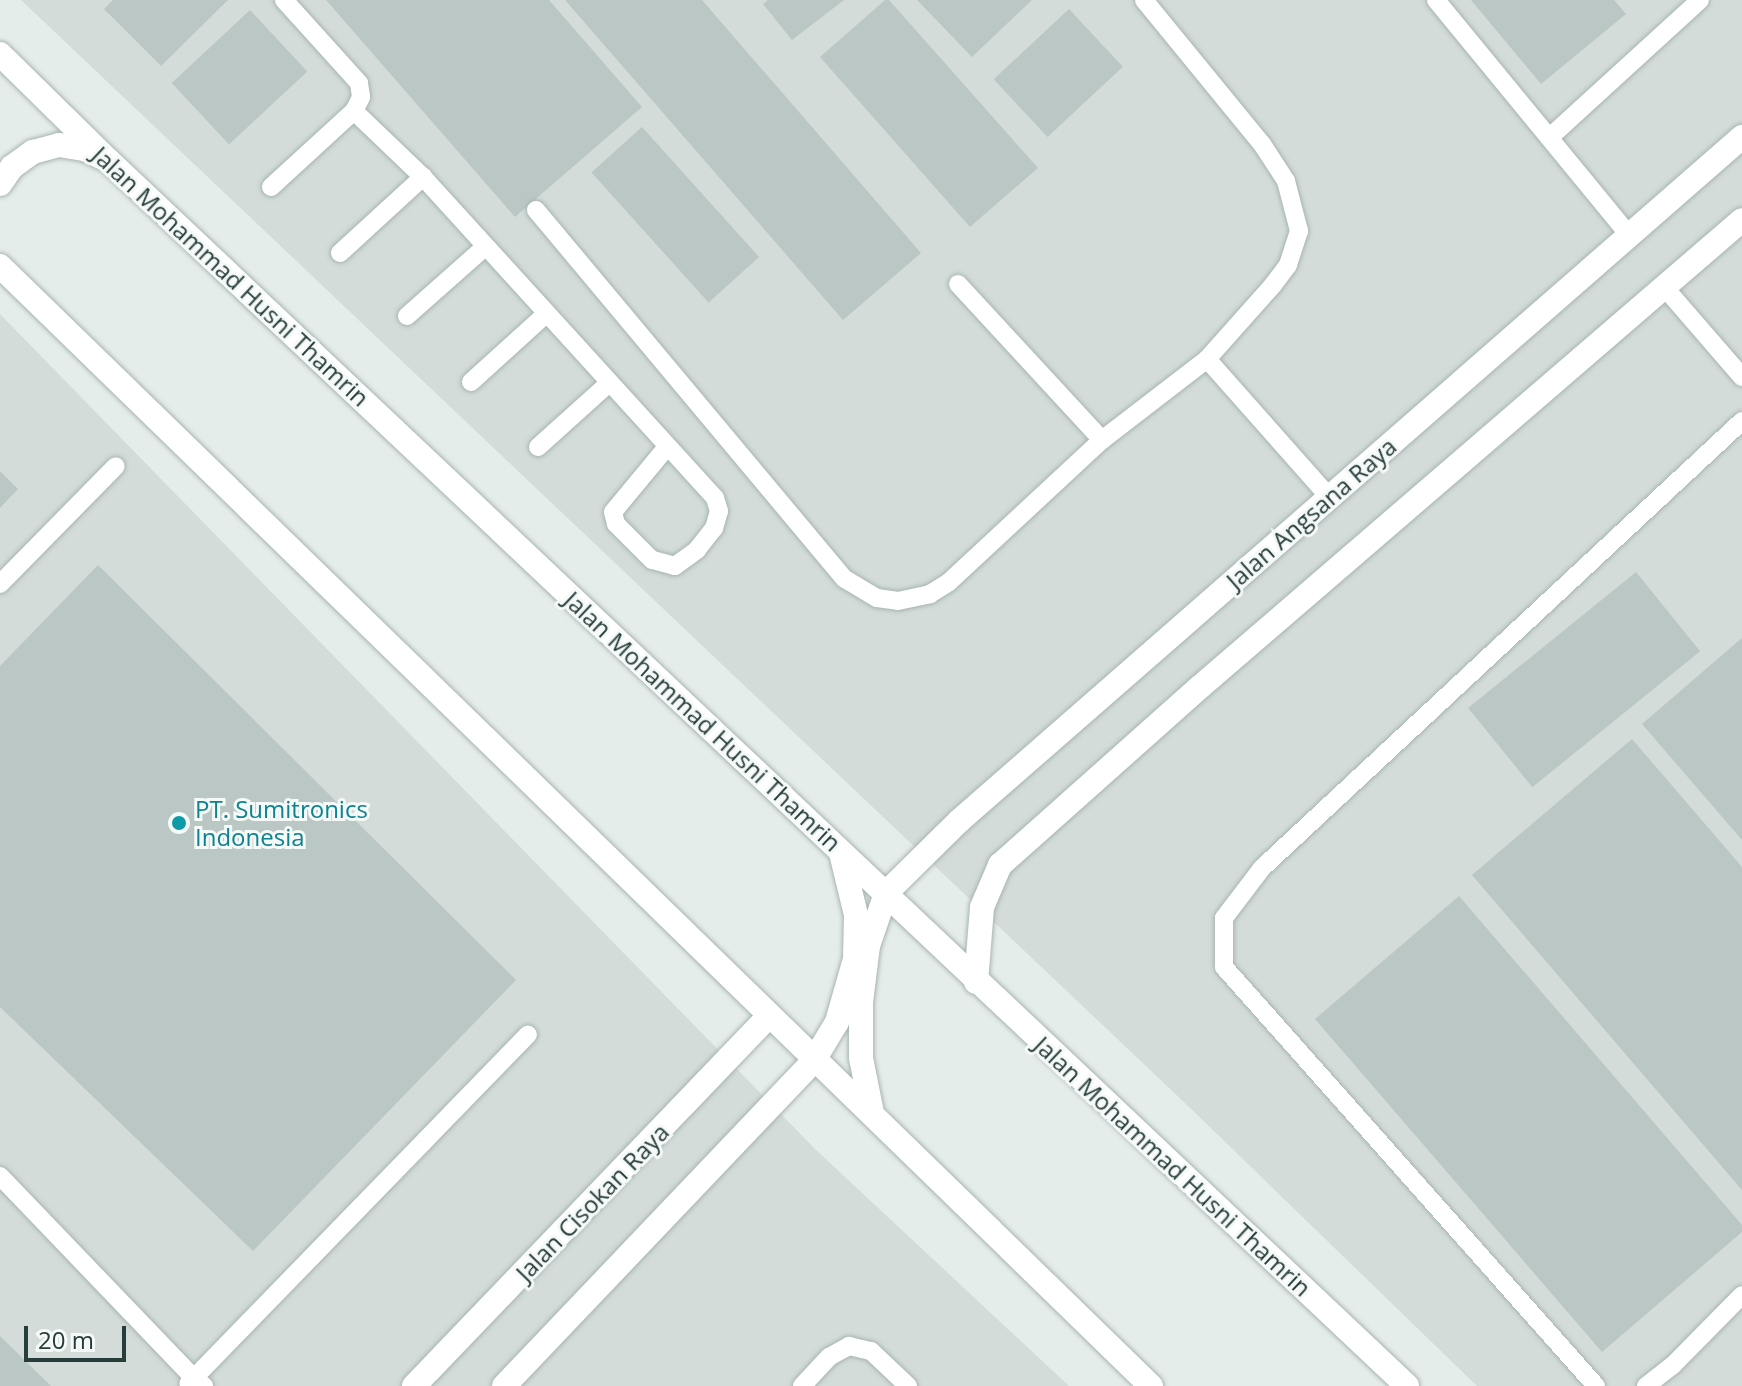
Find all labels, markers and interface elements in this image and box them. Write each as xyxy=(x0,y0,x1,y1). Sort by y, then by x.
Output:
street label: Jalan Mohammad Husni Thamrin xyxy=(87,140,375,412)
street label: Jalan Angsana Raya xyxy=(1220,431,1402,595)
street label: Jalan Mohammad Husni Thamrin xyxy=(559,585,847,857)
place label: PT. Sumitronics Indonesia xyxy=(195,795,368,851)
marker: PT. Sumitronics Indonesia xyxy=(170,814,188,832)
street label: Jalan Mohammad Husni Thamrin xyxy=(1029,1030,1317,1302)
street label: Jalan Cisokan Raya xyxy=(510,1117,674,1287)
scale bar xyxy=(28,1310,130,1360)
text: 20 m xyxy=(38,1323,94,1356)

